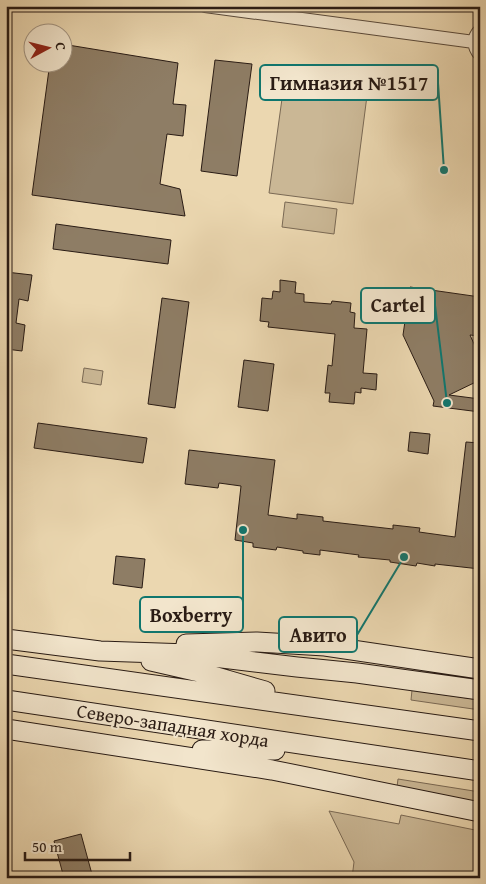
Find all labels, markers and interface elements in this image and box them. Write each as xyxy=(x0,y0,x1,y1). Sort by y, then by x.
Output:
north arrow xyxy=(22,22,72,72)
text: С xyxy=(50,41,71,52)
callout: Гимназия №1517 xyxy=(260,65,438,100)
text: Гимназия №1517 xyxy=(270,68,428,97)
callout: Cartel xyxy=(361,288,435,323)
text: Cartel xyxy=(371,290,425,319)
callout: Boxberry xyxy=(140,597,243,632)
text: Boxberry xyxy=(150,600,233,629)
callout: Авито xyxy=(279,617,357,652)
text: Авито xyxy=(289,620,347,649)
street label: Северо-западная хорда xyxy=(75,696,271,754)
scale bar xyxy=(25,829,130,861)
text: 50 m xyxy=(32,836,63,857)

